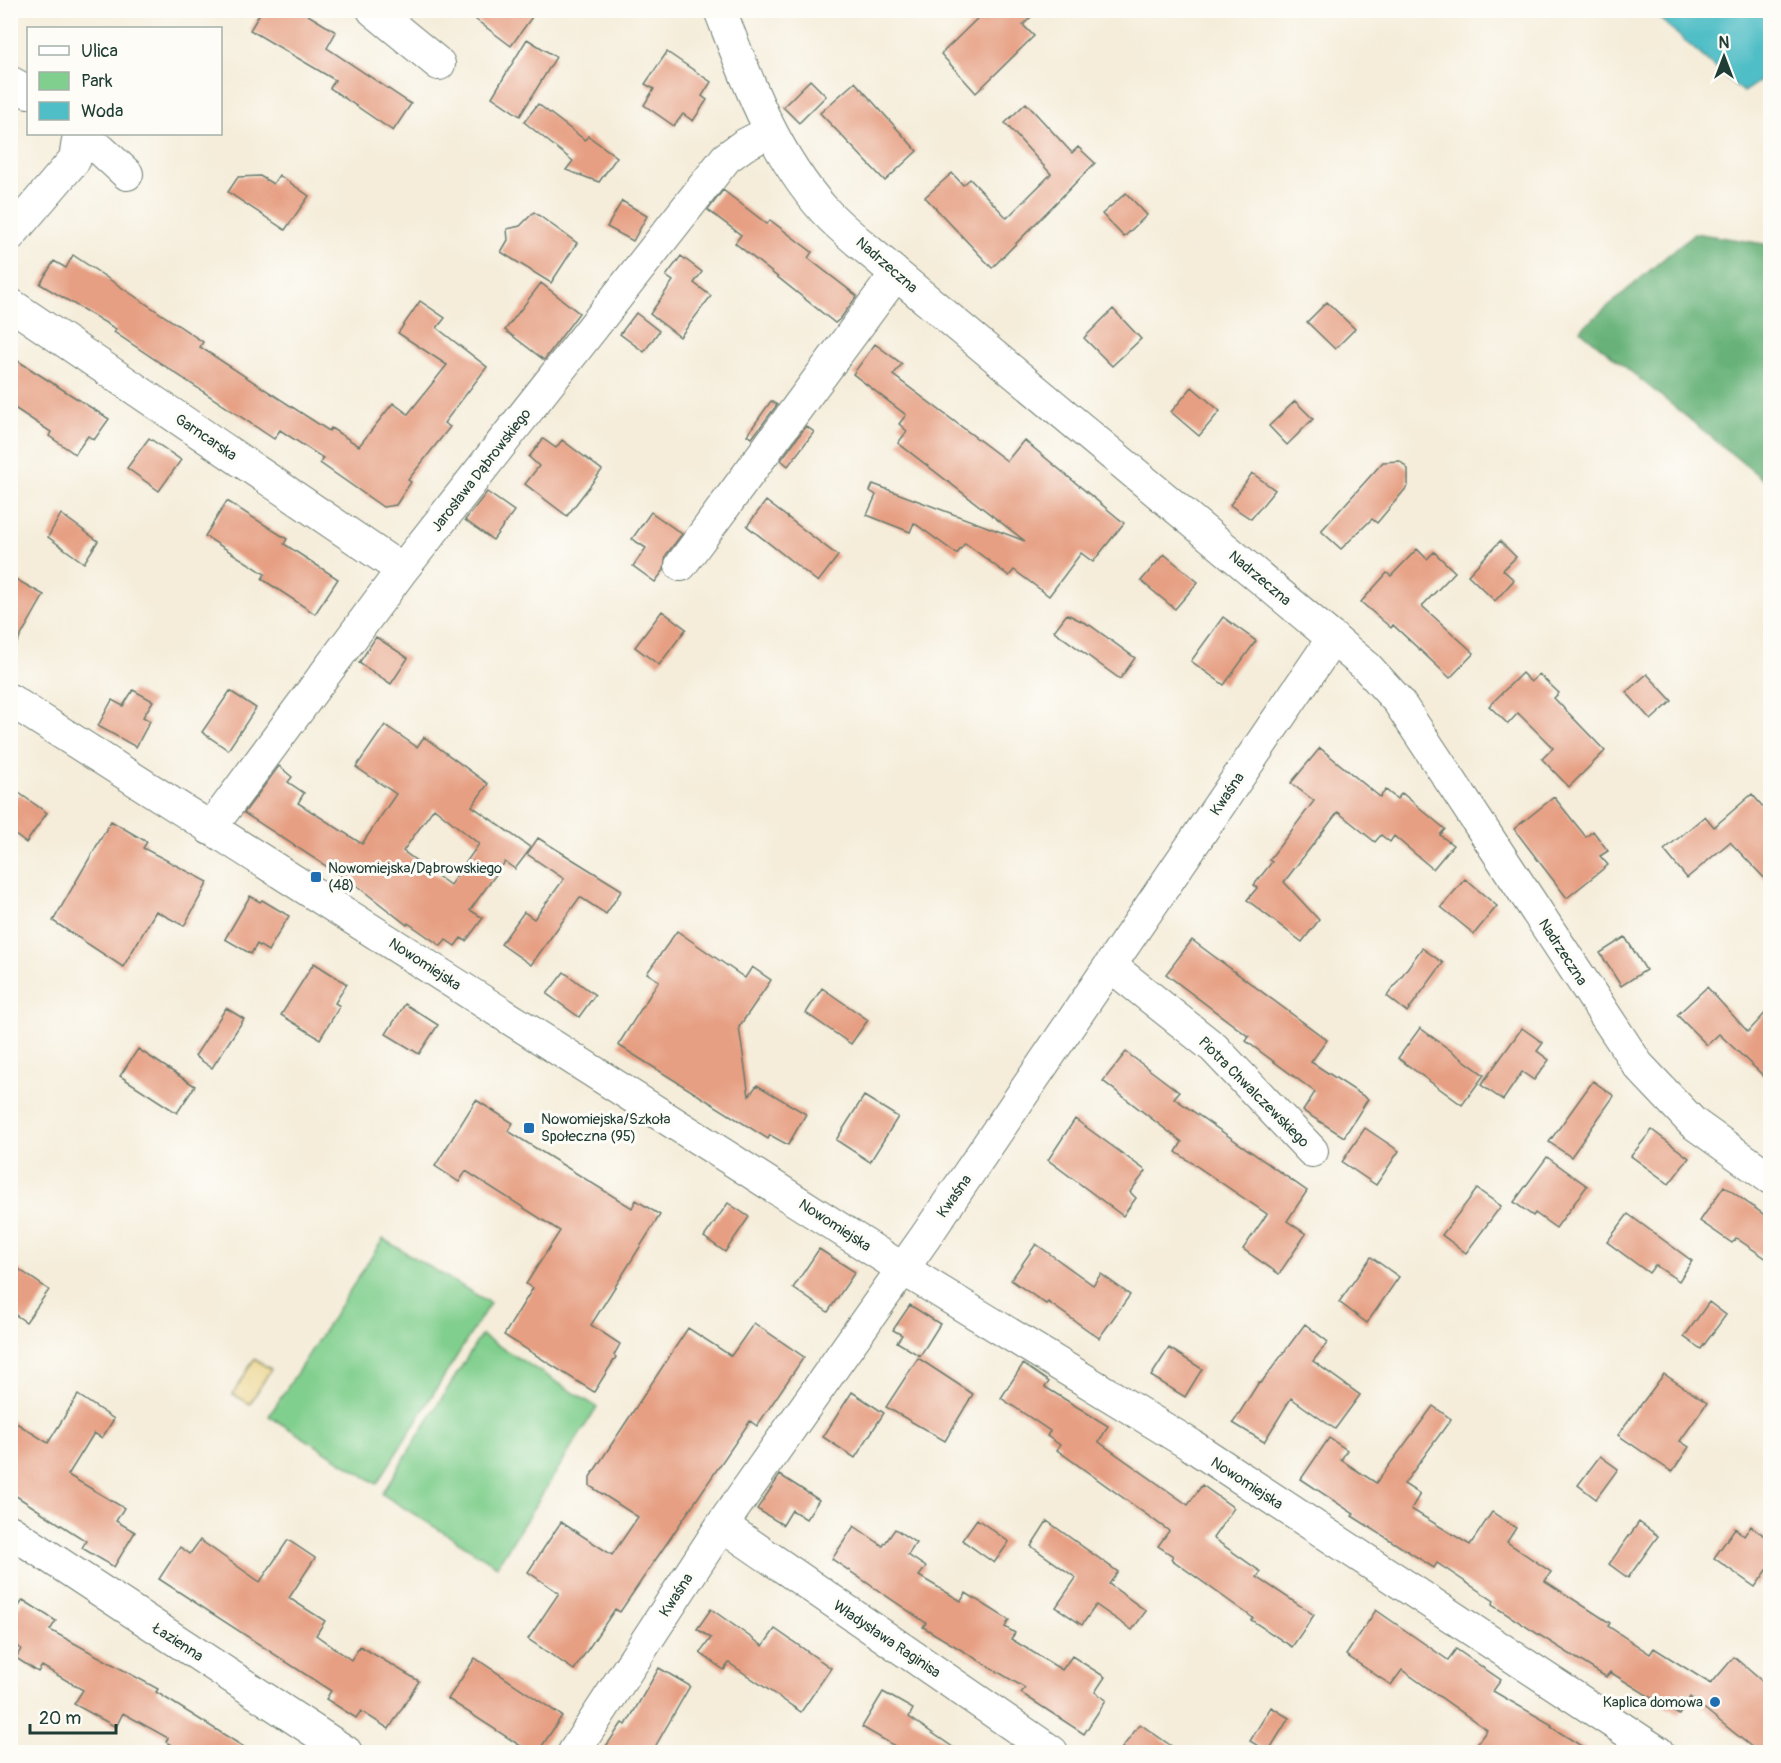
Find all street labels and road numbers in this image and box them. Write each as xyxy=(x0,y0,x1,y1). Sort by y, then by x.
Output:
street label: Nadrzeczna xyxy=(852,233,922,297)
street label: Jarosława Dąbrowskiego xyxy=(427,405,535,536)
street label: Garncarska xyxy=(171,410,240,465)
street label: Nadrzeczna xyxy=(1224,547,1295,610)
street label: Kwaśna xyxy=(1206,769,1249,820)
street label: Nadrzeczna xyxy=(1534,915,1591,989)
street label: Nowomiejska xyxy=(385,934,465,995)
street label: Piotra Chwalczewskiego xyxy=(1194,1033,1313,1152)
street label: Kwaśna xyxy=(933,1171,976,1222)
street label: Nowomiejska xyxy=(795,1195,875,1256)
street label: Nowomiejska xyxy=(1207,1453,1287,1514)
street label: Kwaśna xyxy=(655,1570,698,1621)
street label: Władysława Raginisa xyxy=(829,1596,944,1682)
street label: Łazienna xyxy=(148,1618,207,1666)

